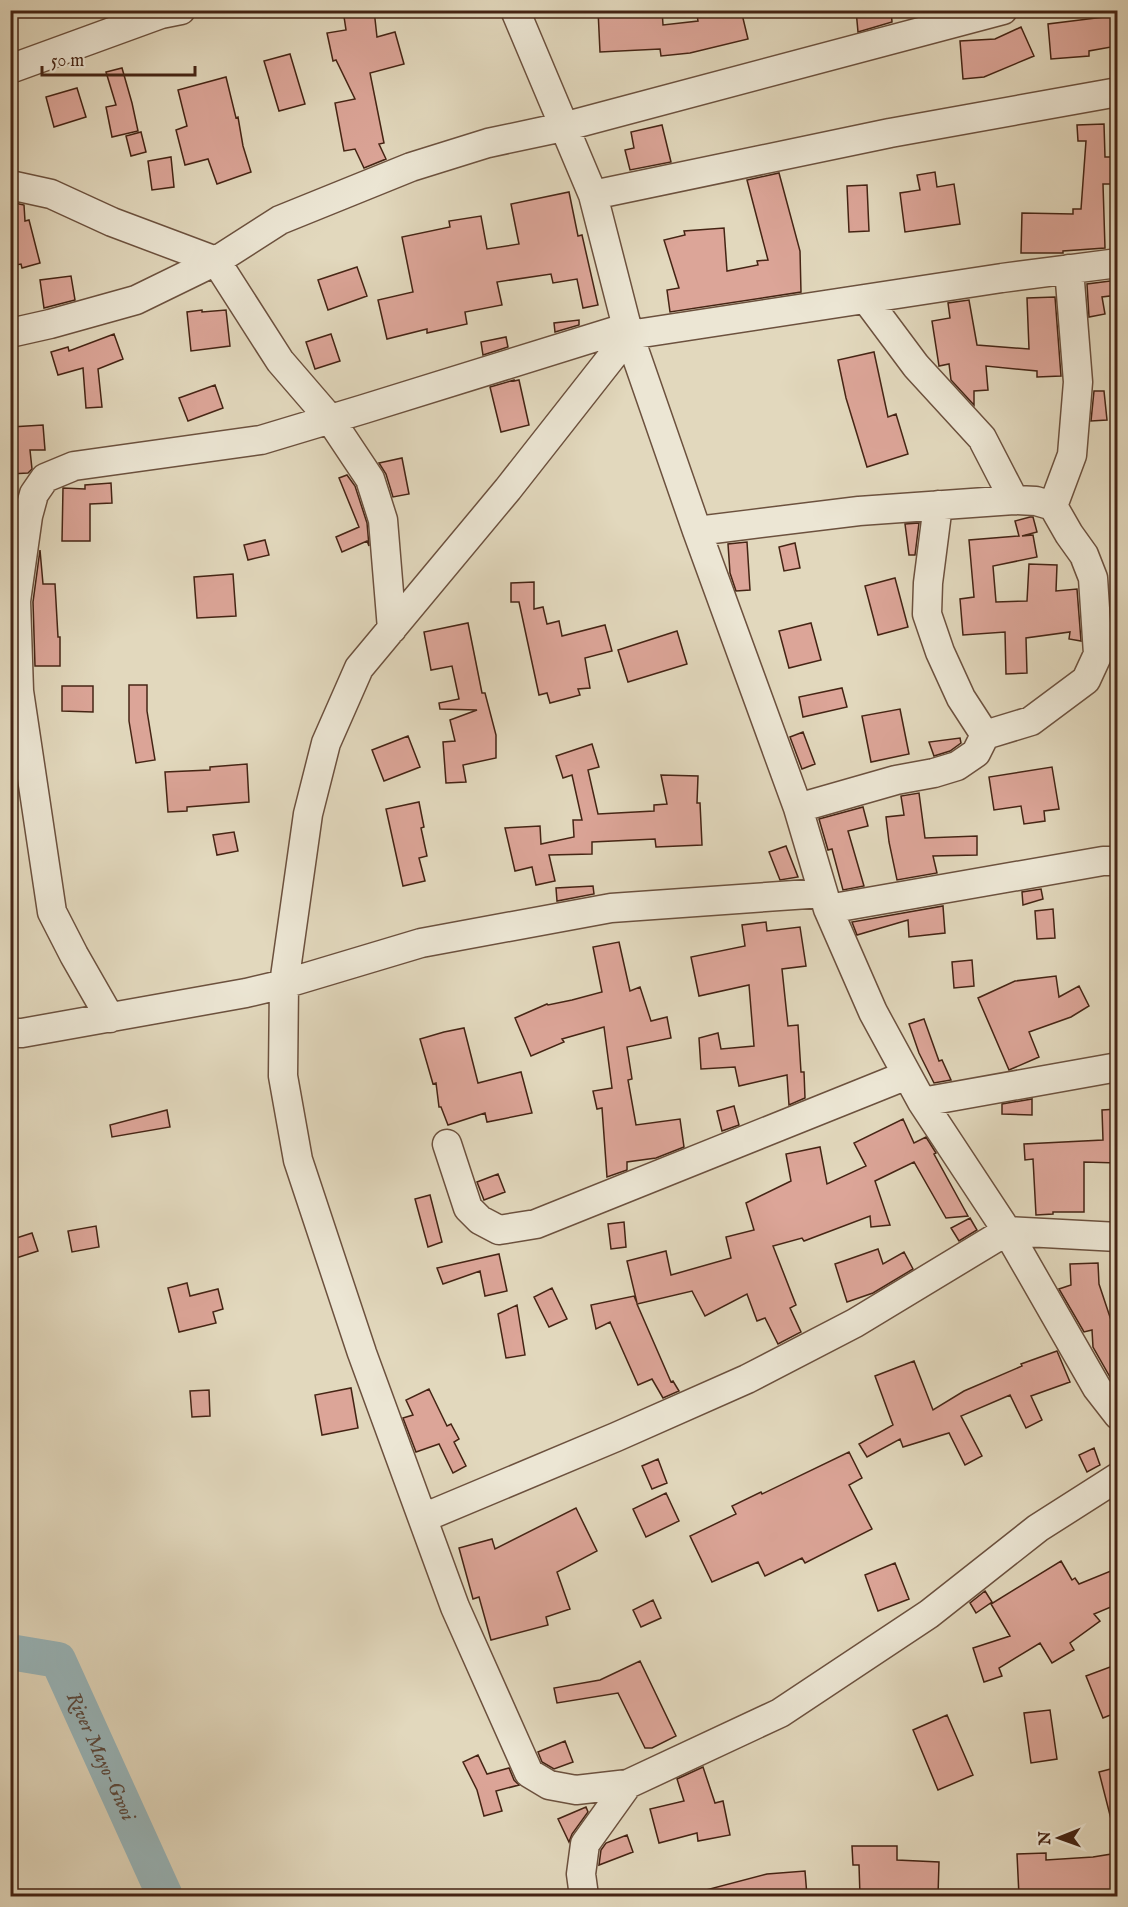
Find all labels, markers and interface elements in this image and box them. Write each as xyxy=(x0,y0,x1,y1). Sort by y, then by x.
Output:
scale bar xyxy=(42,39,195,77)
text: 50 m xyxy=(51,50,84,73)
water label: River Mayo-Gwoi xyxy=(60,1688,141,1826)
north arrow xyxy=(1029,1808,1089,1868)
text: N xyxy=(1036,1831,1056,1846)

